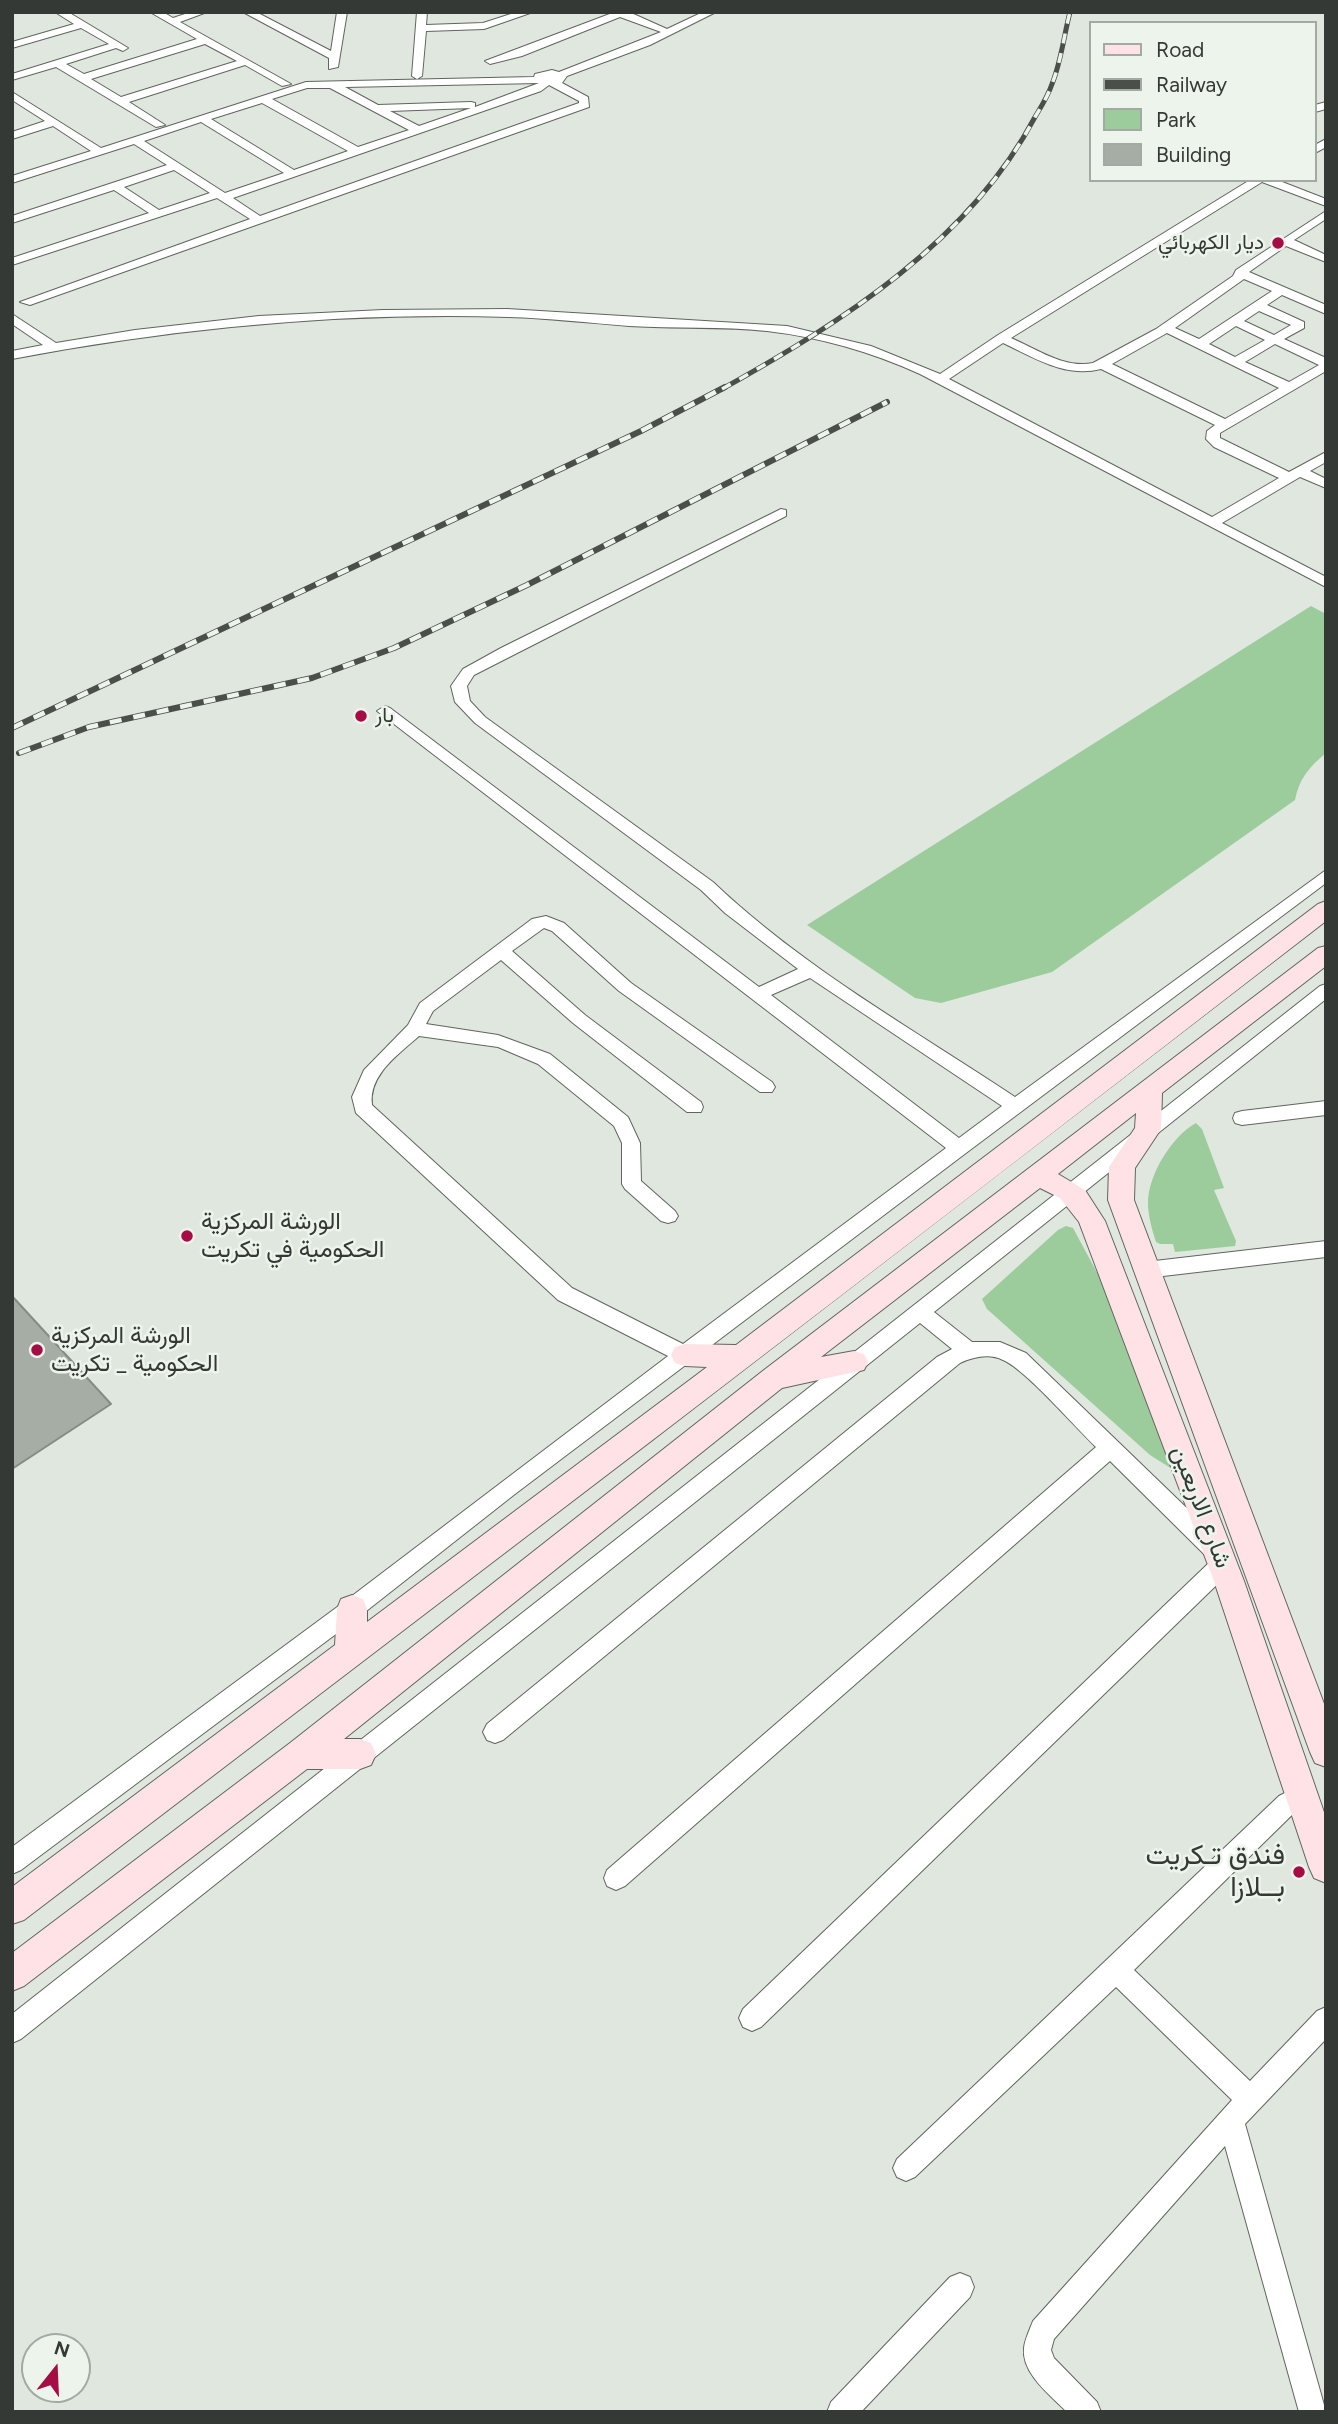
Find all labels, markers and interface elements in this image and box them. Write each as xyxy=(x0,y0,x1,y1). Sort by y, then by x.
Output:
legend xyxy=(1090,21,1317,182)
text: Road xyxy=(1156,37,1204,62)
text: Railway xyxy=(1156,72,1227,97)
text: Park xyxy=(1156,107,1196,132)
text: Building xyxy=(1156,142,1231,167)
place label: ديار الكهربائي xyxy=(1158,230,1264,256)
marker: ديار الكهربائي xyxy=(1270,235,1286,251)
place label: بار xyxy=(375,703,394,729)
marker: بار xyxy=(353,708,369,724)
place label: الورشة المركزية الحكومية في تكريت xyxy=(201,1208,384,1264)
marker: الورشة المركزية الحكومية في تكريت xyxy=(179,1228,195,1244)
place label: الورشة المركزية الحكومية _ تكريت xyxy=(51,1322,218,1378)
marker: الورشة المركزية الحكومية _ تكريت xyxy=(29,1342,45,1358)
street label: شارع الاربعين xyxy=(1164,1442,1238,1572)
place label: فندق تـكريت بــلازا xyxy=(1145,1839,1285,1905)
marker: فندق تـكريت بــلازا xyxy=(1291,1864,1307,1880)
north arrow xyxy=(21,2333,91,2403)
text: N xyxy=(51,2336,73,2363)

